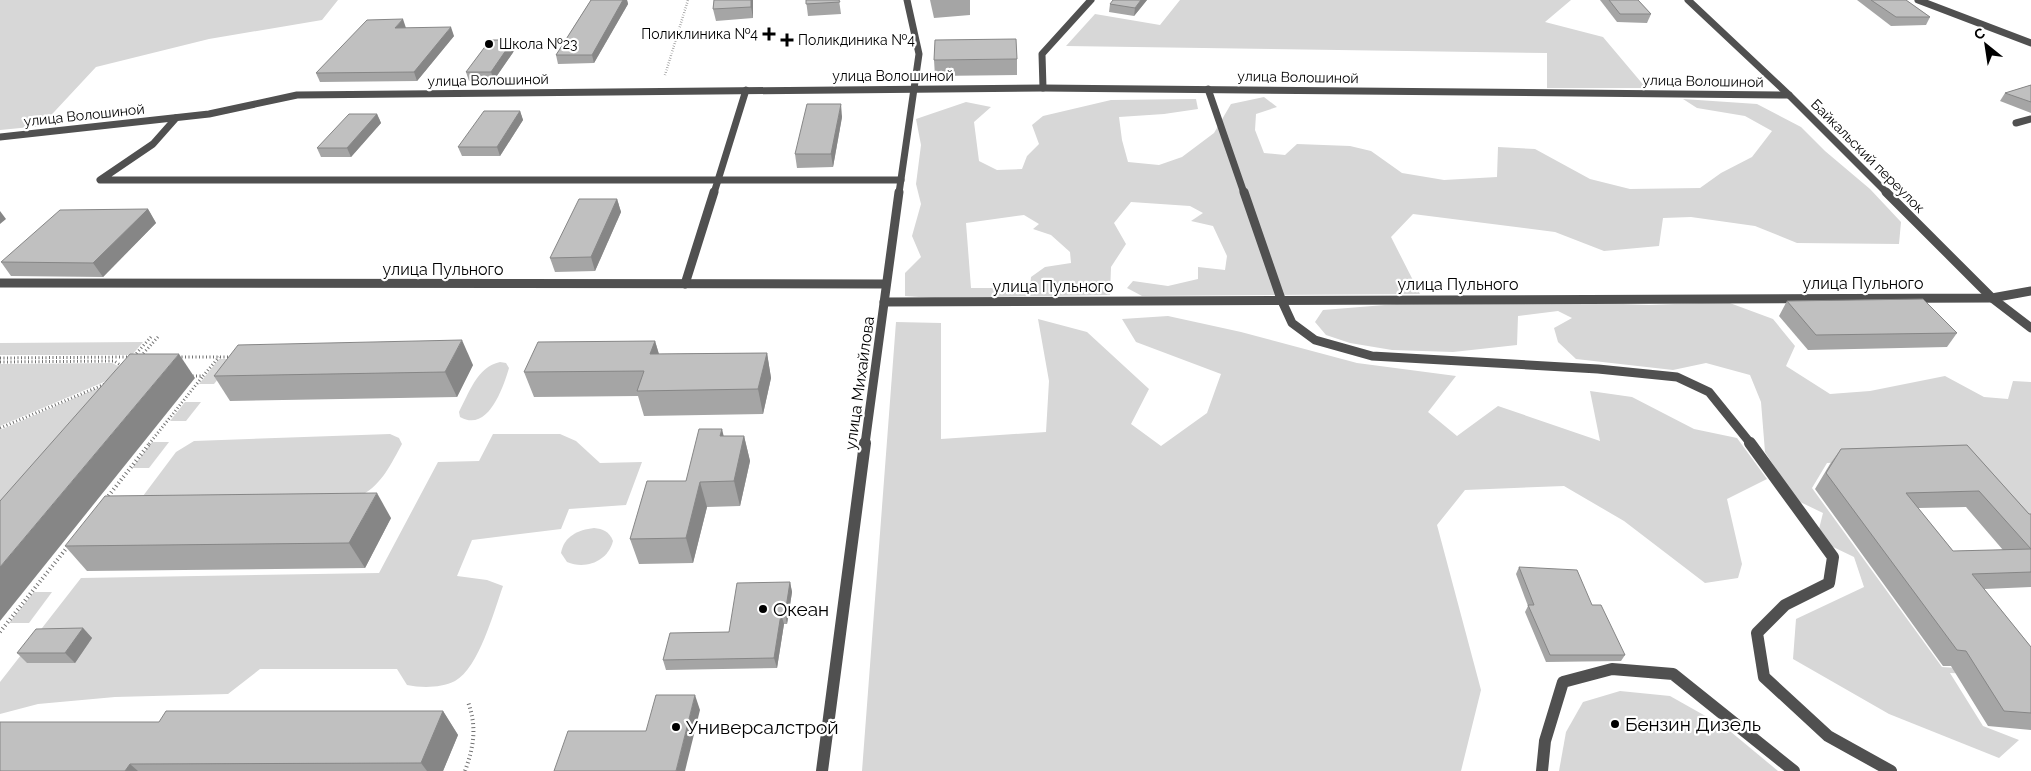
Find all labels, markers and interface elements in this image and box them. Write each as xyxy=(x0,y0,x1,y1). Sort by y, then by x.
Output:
north arrow xyxy=(1961,20,2011,70)
text: С xyxy=(1971,24,1988,43)
place label: Поликлиника №4 xyxy=(641,26,758,42)
marker: Поликлиника №4 xyxy=(762,27,776,41)
place label: Поликдиника №4 xyxy=(798,32,915,48)
marker: Поликдиника №4 xyxy=(780,33,794,47)
place label: Школа №23 xyxy=(499,36,577,52)
marker: Школа №23 xyxy=(483,38,495,50)
street label: улица Волошиной xyxy=(832,68,954,84)
street label: улица Волошиной xyxy=(1237,68,1359,86)
street label: улица Волошиной xyxy=(427,71,549,89)
street label: улица Волошиной xyxy=(1642,72,1764,90)
street label: Байкальский переулок xyxy=(1808,96,1928,216)
street label: улица Волошиной xyxy=(23,101,145,129)
street label: улица Пульного xyxy=(382,260,504,279)
street label: улица Пульного xyxy=(1802,274,1924,293)
street label: улица Пульного xyxy=(1397,275,1519,294)
street label: улица Пульного xyxy=(992,277,1114,296)
street label: улица Михайлова xyxy=(841,315,878,451)
place label: Океан xyxy=(773,598,829,620)
marker: Океан xyxy=(757,603,769,615)
place label: Бензин Дизель xyxy=(1625,713,1761,735)
place label: Универсалстрой xyxy=(686,716,839,738)
marker: Бензин Дизель xyxy=(1609,718,1621,730)
marker: Универсалстрой xyxy=(670,721,682,733)

